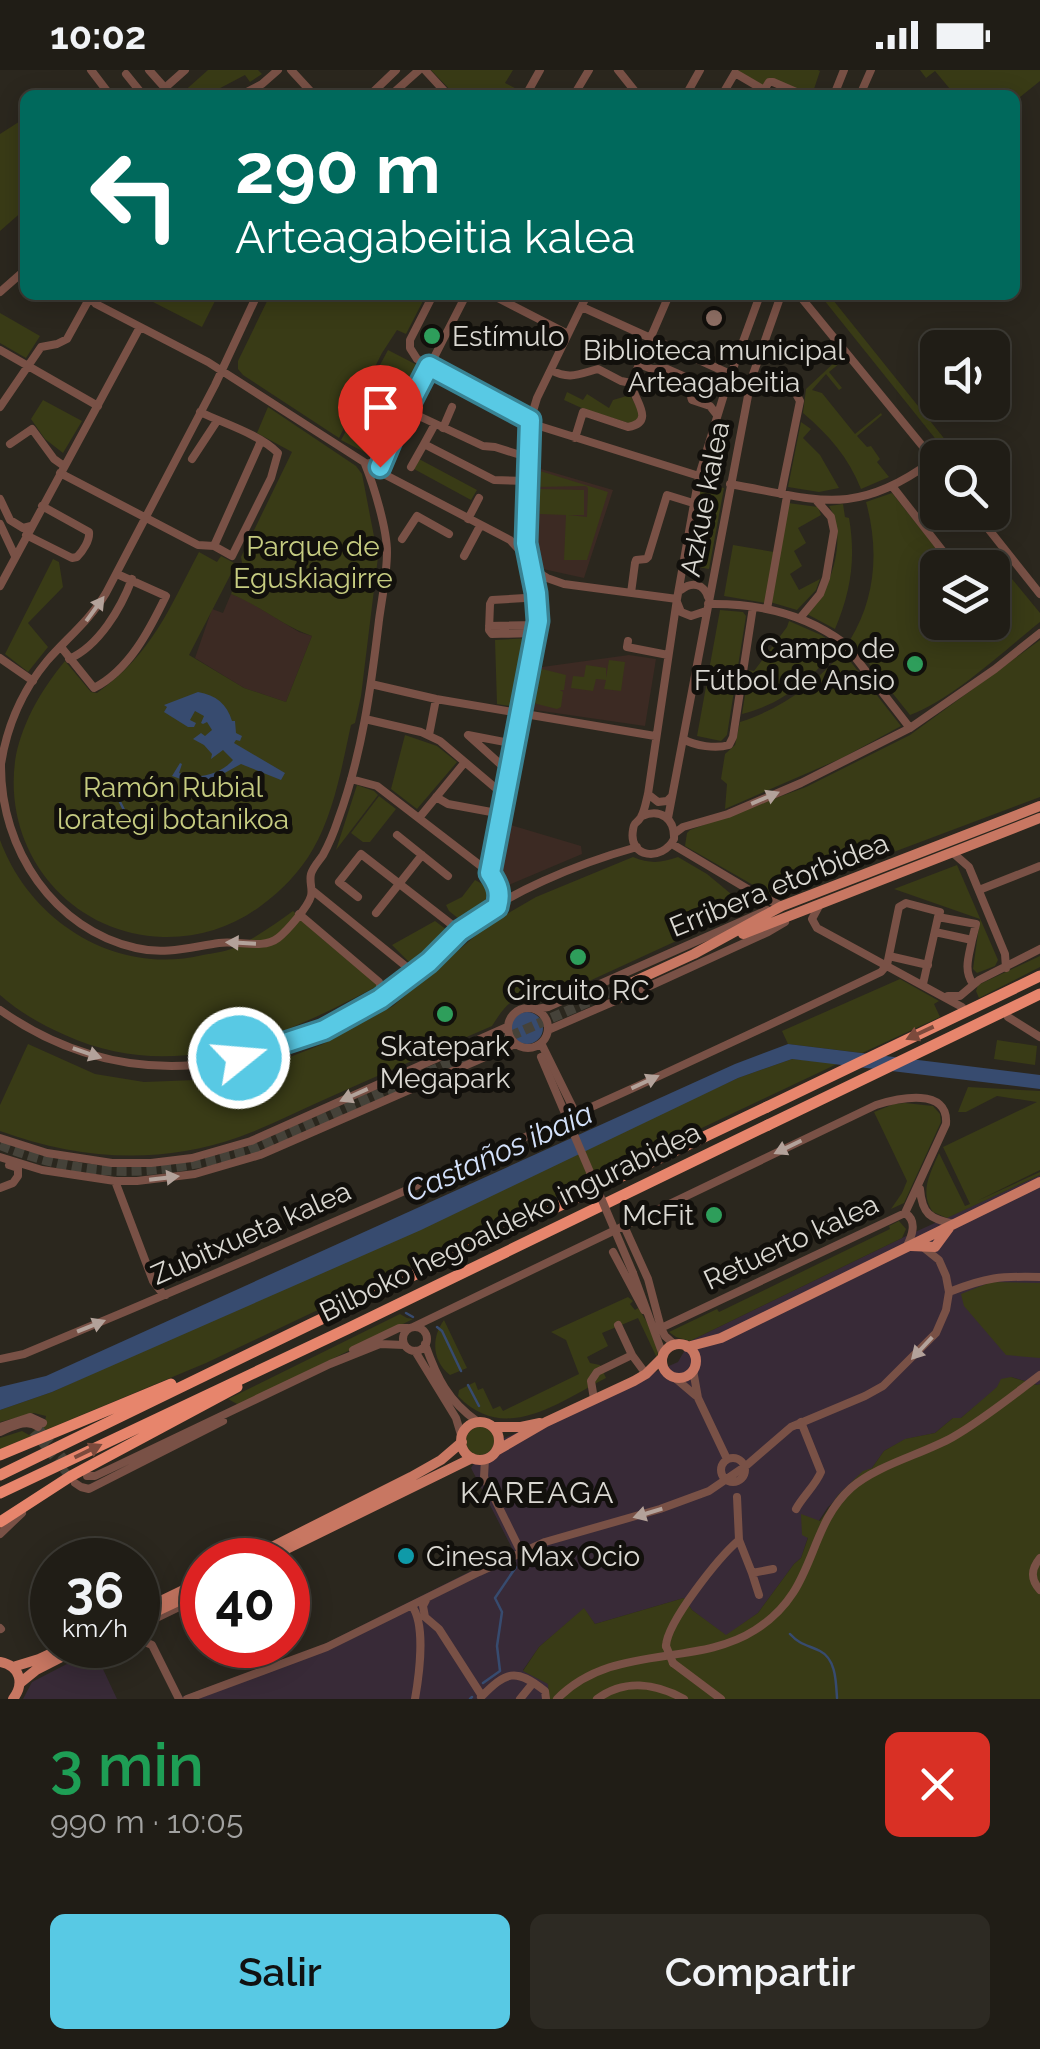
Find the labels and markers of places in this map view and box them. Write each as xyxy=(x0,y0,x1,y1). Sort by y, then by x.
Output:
marker: Biblioteca municipal Arteagabeitia xyxy=(703,307,725,329)
place label: Estímulo xyxy=(452,320,565,353)
marker: Estímulo xyxy=(421,325,443,347)
place label: Biblioteca municipal Arteagabeitia xyxy=(583,334,845,399)
pin xyxy=(338,365,423,468)
place label: Campo de Fútbol de Ansio xyxy=(694,632,895,697)
marker: Campo de Fútbol de Ansio xyxy=(904,653,926,675)
marker: Circuito RC xyxy=(567,946,589,968)
place label: Circuito RC xyxy=(506,974,650,1007)
marker: Skatepark Megapark xyxy=(434,1003,456,1025)
place label: Skatepark Megapark xyxy=(380,1030,510,1095)
place label: McFit xyxy=(622,1199,695,1232)
marker: McFit xyxy=(703,1204,725,1226)
place label: Cinesa Max Ocio xyxy=(426,1540,640,1573)
marker: Cinesa Max Ocio xyxy=(395,1545,417,1567)

